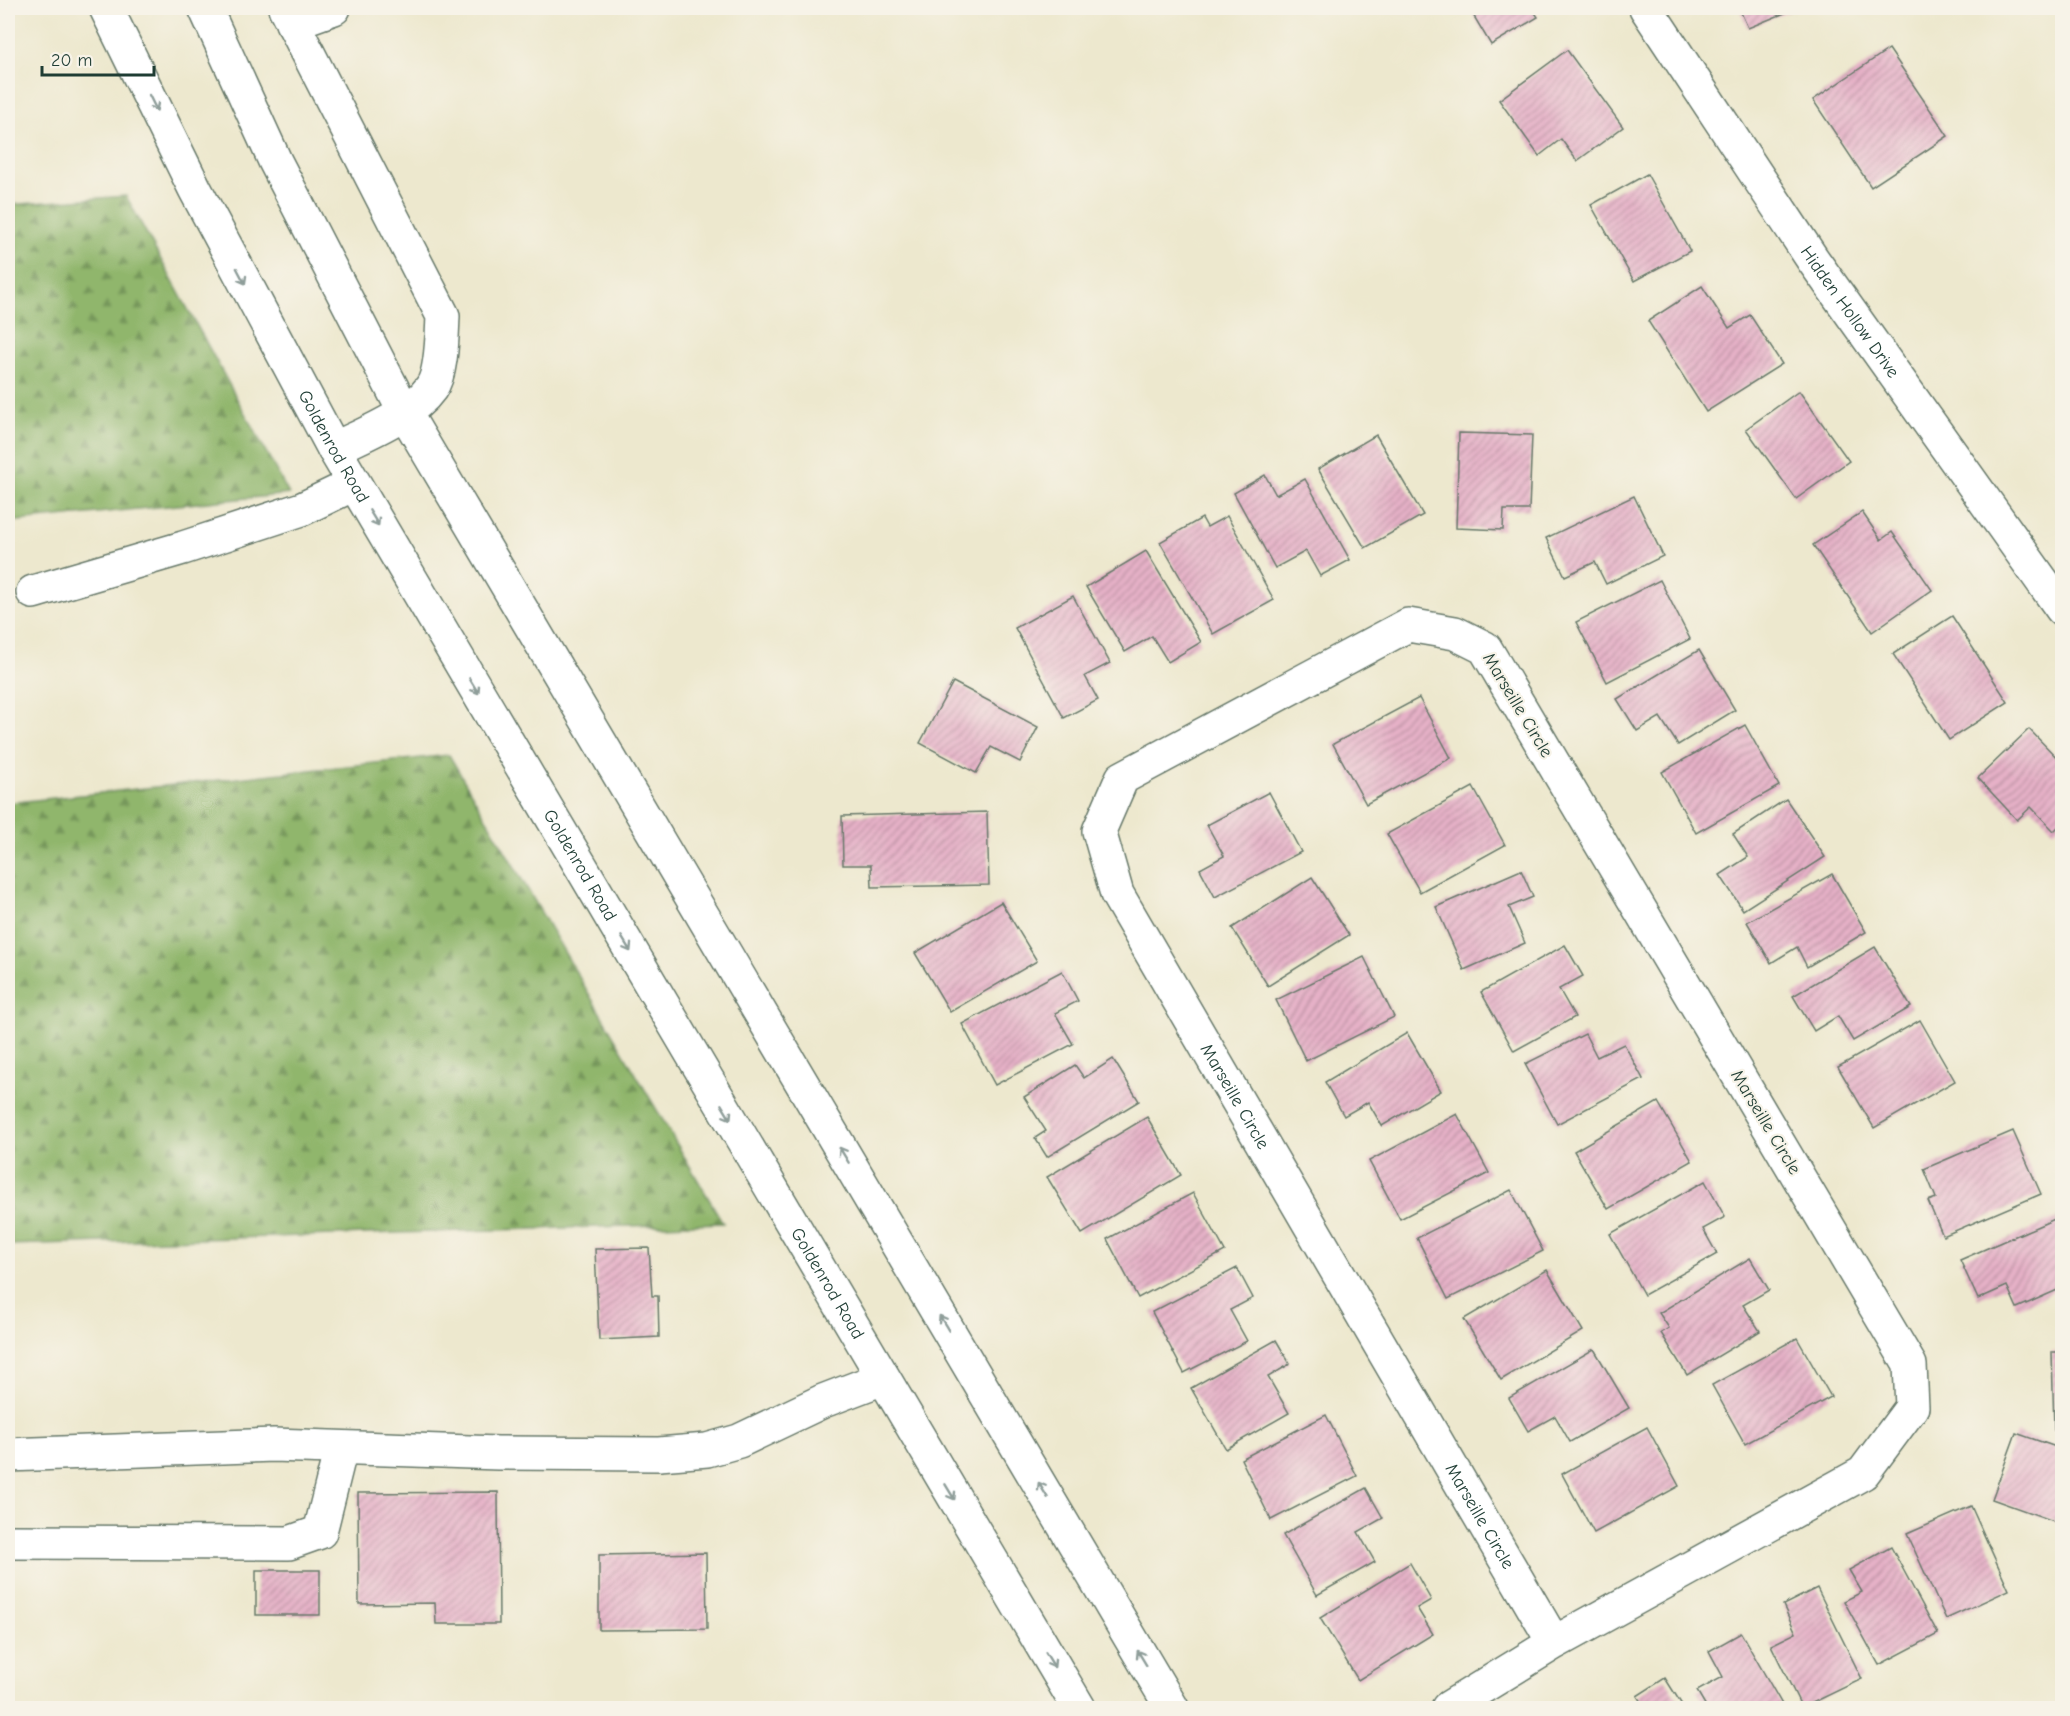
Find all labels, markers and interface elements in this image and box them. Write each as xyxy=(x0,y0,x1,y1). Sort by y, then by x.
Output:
scale bar xyxy=(42,39,154,77)
text: 20 m xyxy=(51,50,92,71)
one-way arrow xyxy=(147,93,159,111)
street label: Hidden Hollow Drive xyxy=(1796,242,1904,382)
one-way arrow xyxy=(235,267,247,284)
street label: Goldenrod Road xyxy=(293,387,373,507)
one-way arrow xyxy=(369,509,381,526)
street label: Marseille Circle xyxy=(1478,649,1557,761)
one-way arrow xyxy=(468,677,480,694)
street label: Goldenrod Road xyxy=(539,806,621,925)
one-way arrow xyxy=(621,935,633,952)
street label: Marseille Circle xyxy=(1196,1040,1274,1153)
street label: Marseille Circle xyxy=(1726,1066,1805,1178)
one-way arrow xyxy=(720,1103,732,1120)
one-way arrow xyxy=(838,1147,850,1164)
street label: Goldenrod Road xyxy=(786,1224,868,1343)
one-way arrow xyxy=(937,1315,949,1332)
street label: Marseille Circle xyxy=(1441,1460,1519,1573)
one-way arrow xyxy=(1037,1482,1049,1499)
one-way arrow xyxy=(945,1483,957,1500)
one-way arrow xyxy=(1136,1650,1148,1667)
one-way arrow xyxy=(1044,1651,1056,1668)

